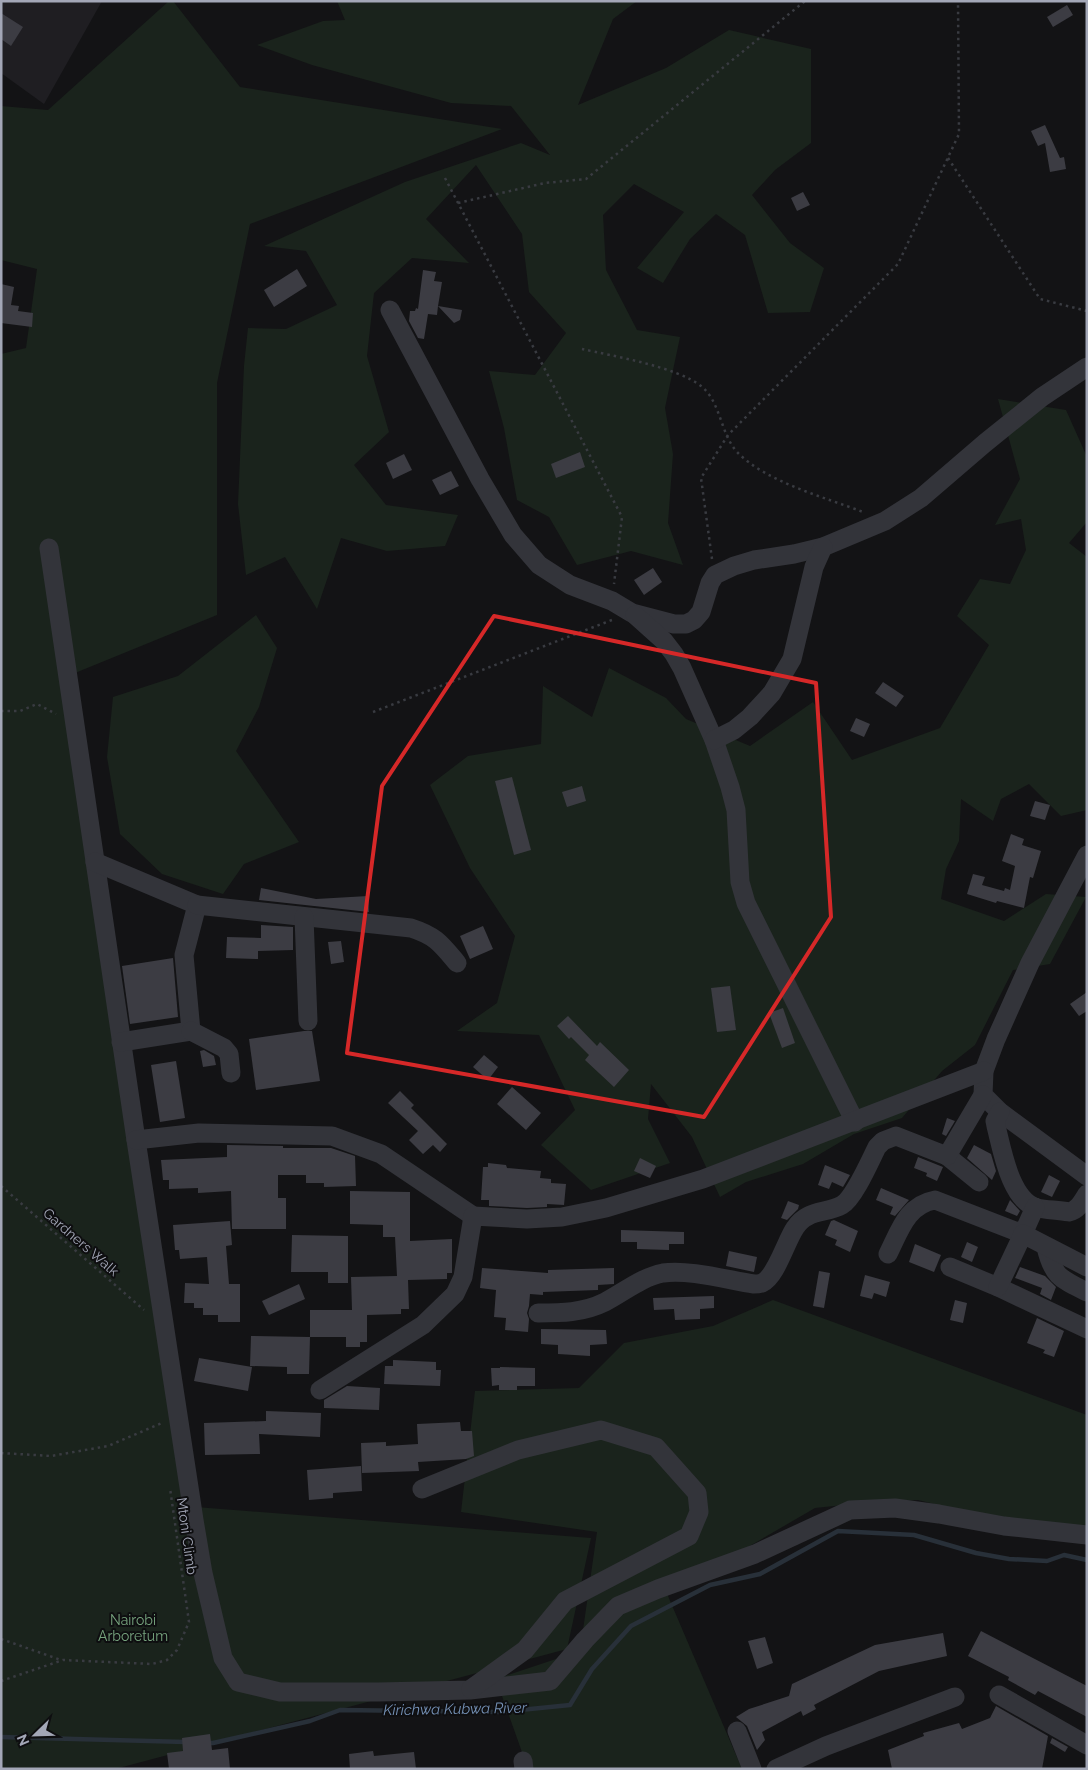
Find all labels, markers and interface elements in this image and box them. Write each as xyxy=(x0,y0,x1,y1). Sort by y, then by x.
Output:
street label: Gardners Walk xyxy=(40,1205,123,1280)
street label: Mtoni Climb xyxy=(174,1496,200,1576)
park label: Nairobi Arboretum xyxy=(98,1612,168,1644)
water label: Kirichwa Kubwa River xyxy=(383,1699,528,1719)
north arrow xyxy=(10,1710,60,1760)
text: N xyxy=(14,1732,32,1748)

